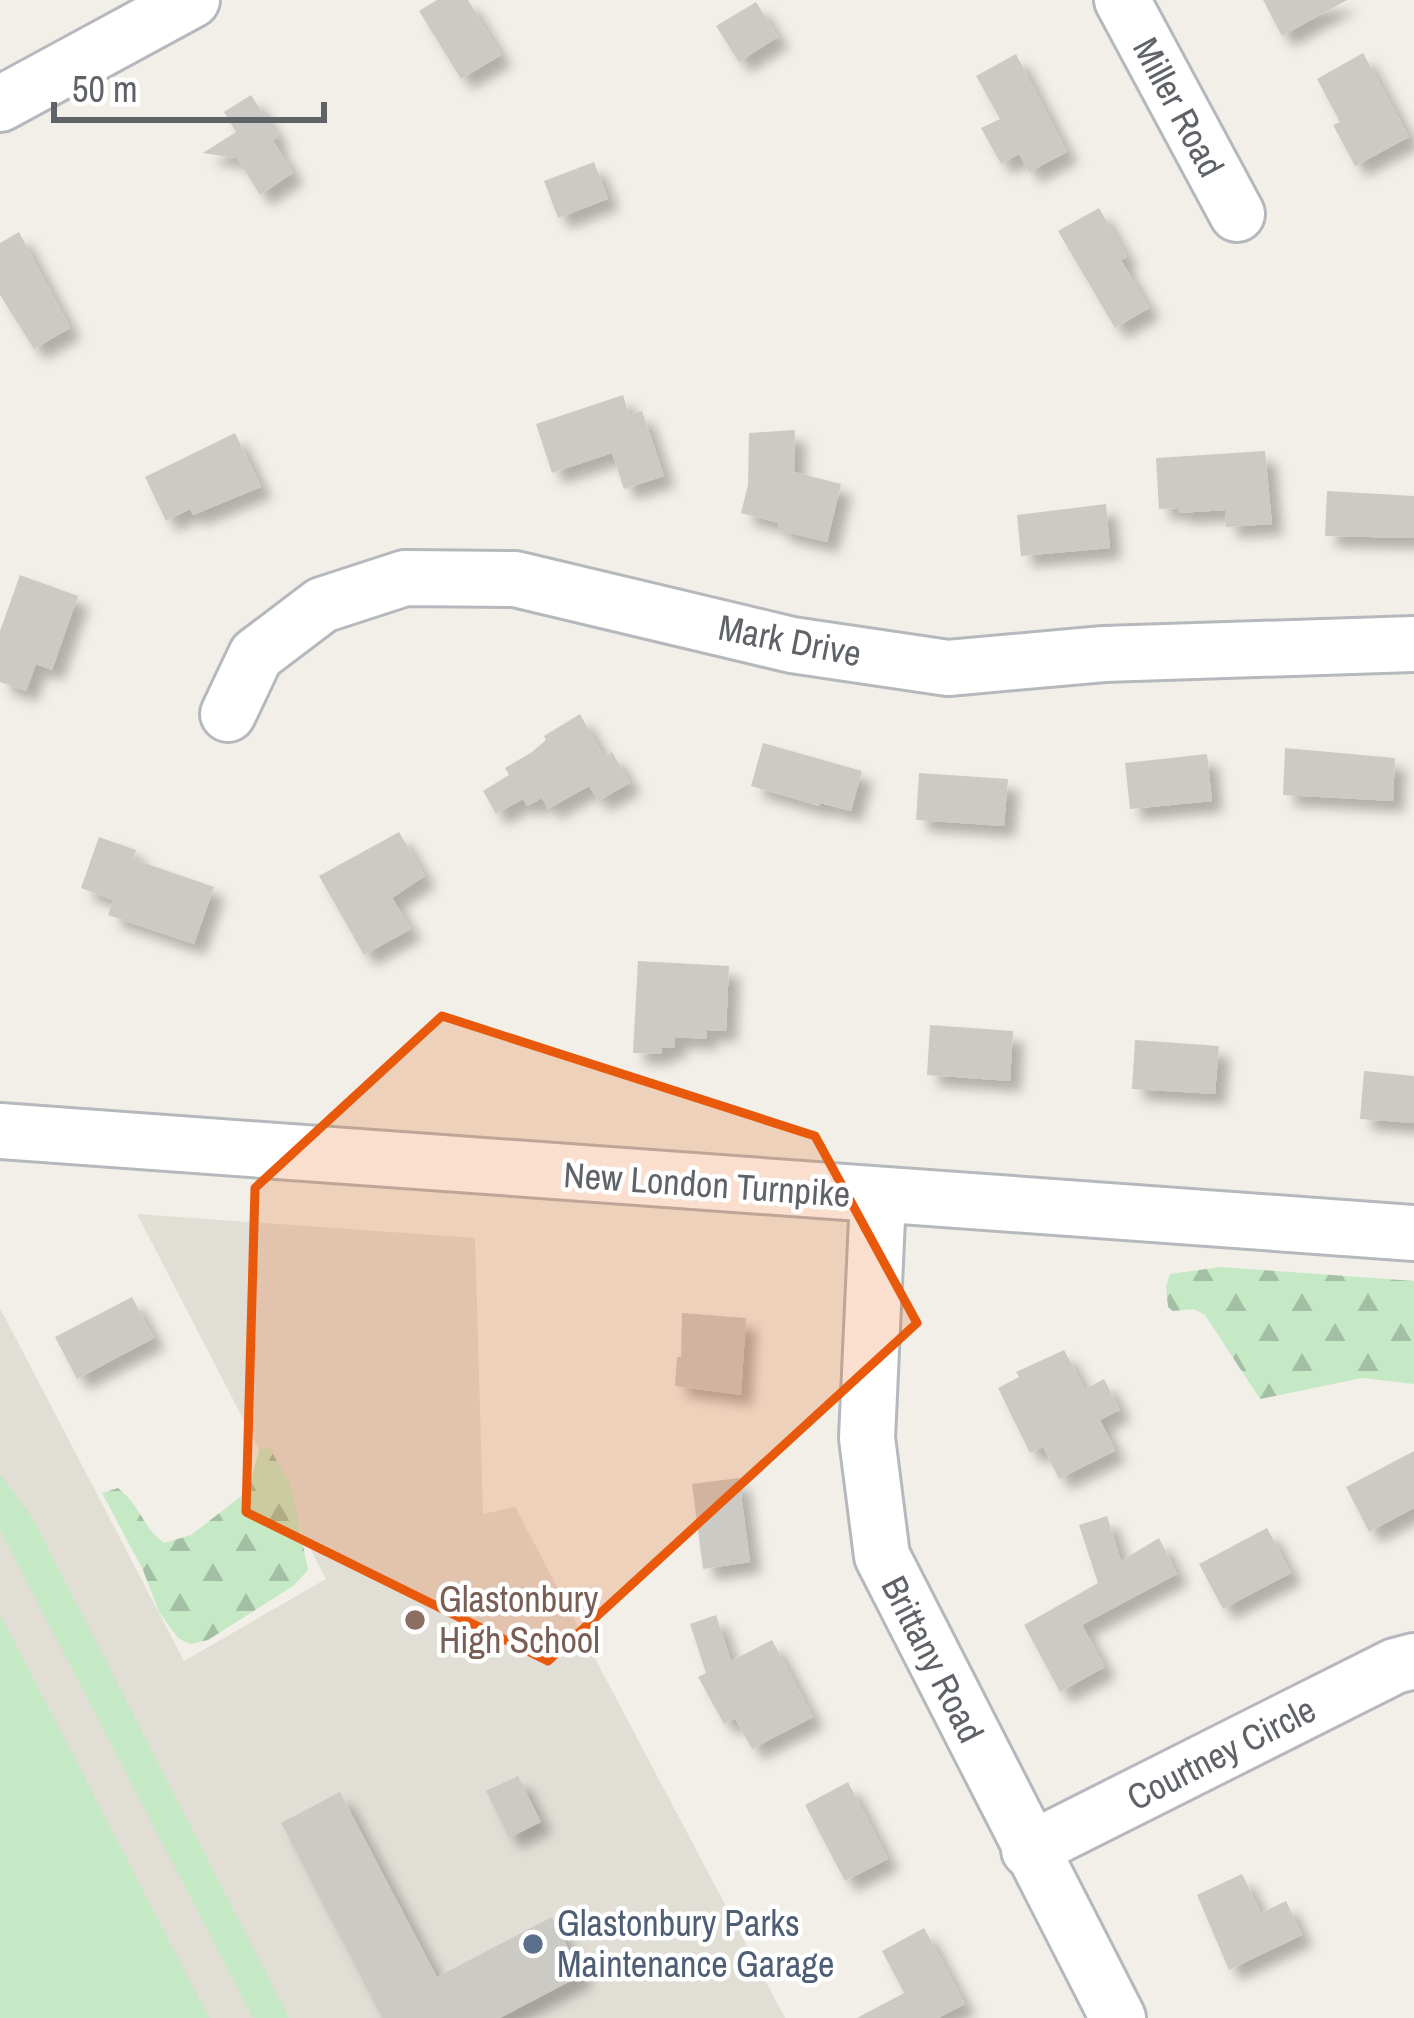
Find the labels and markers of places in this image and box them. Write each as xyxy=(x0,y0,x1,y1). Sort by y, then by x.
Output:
place label: Glastonbury High School xyxy=(439,1575,600,1664)
marker: Glastonbury High School xyxy=(402,1607,428,1633)
place label: Glastonbury Parks Maintenance Garage xyxy=(557,1899,834,1988)
marker: Glastonbury Parks Maintenance Garage xyxy=(520,1931,546,1957)

